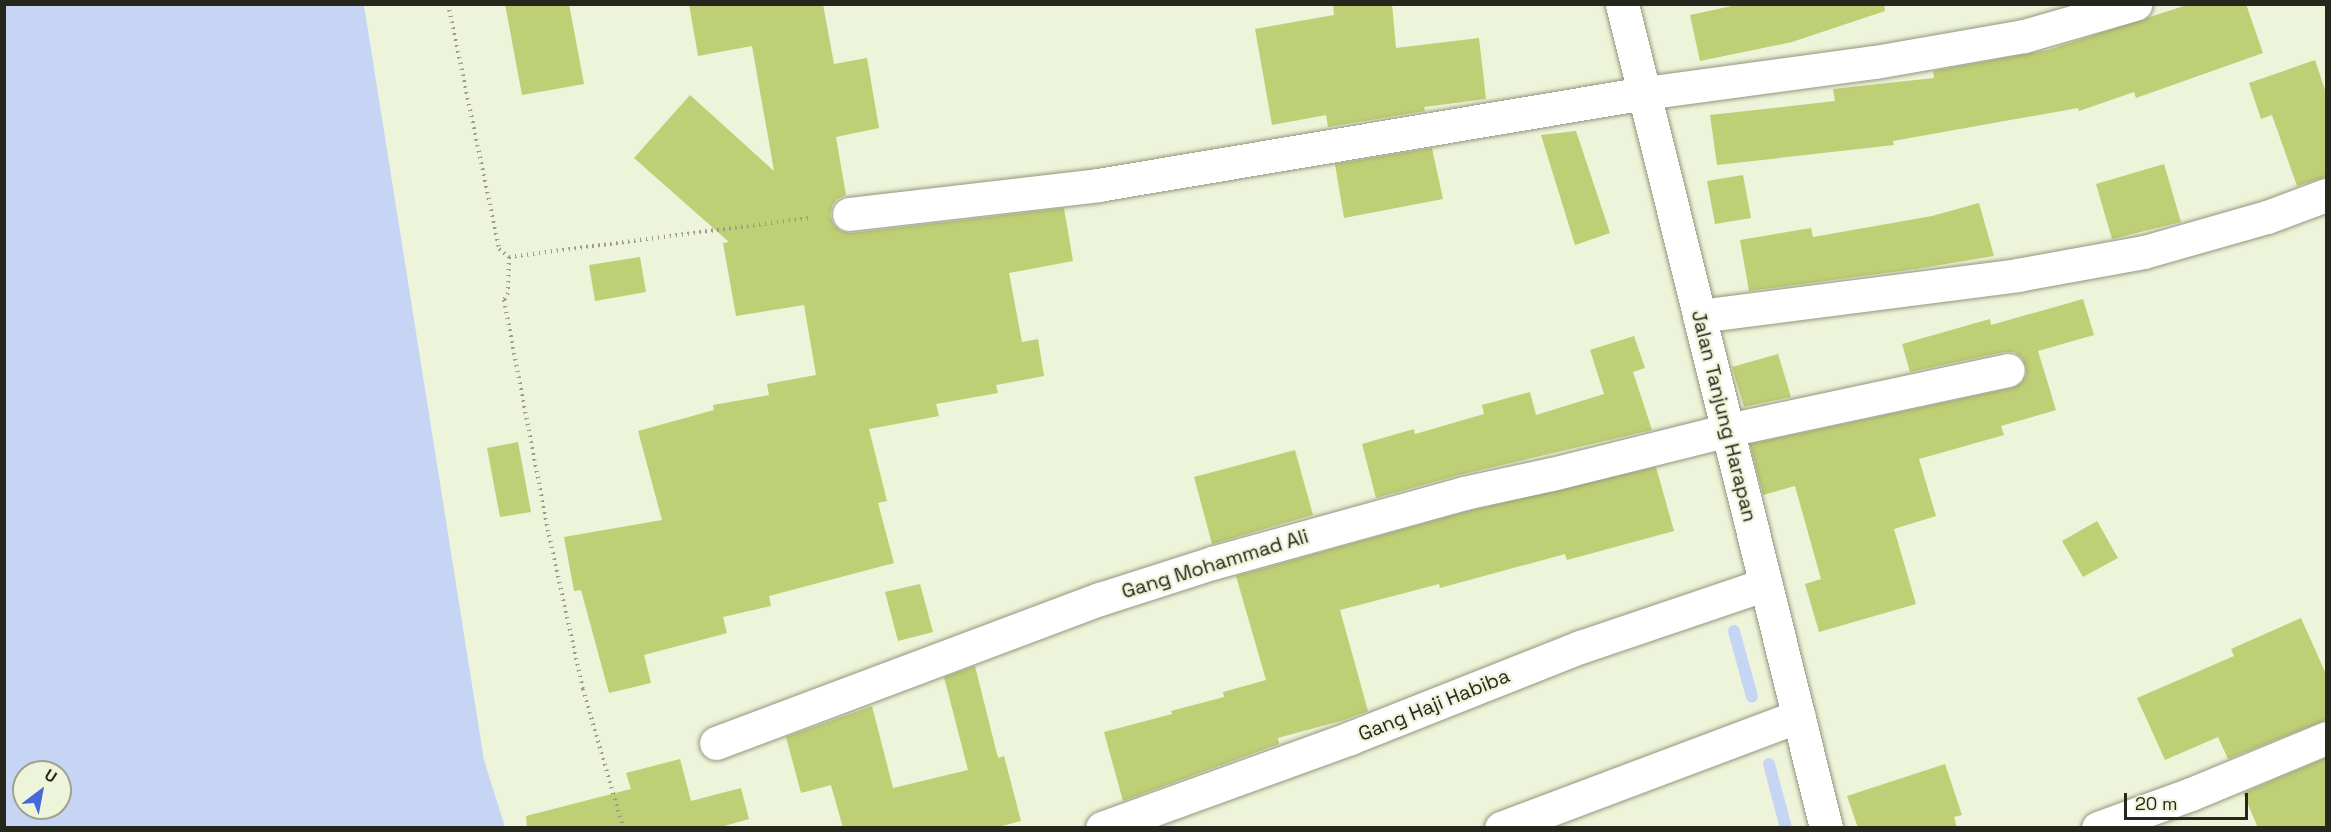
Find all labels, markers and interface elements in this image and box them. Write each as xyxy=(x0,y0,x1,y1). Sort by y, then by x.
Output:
street label: Jalan Tanjung Harapan xyxy=(1686,307,1762,525)
street label: Gang Mohammad Ali xyxy=(1119,524,1311,604)
street label: Gang Haji Habiba xyxy=(1355,664,1513,746)
north arrow xyxy=(12,760,72,820)
text: U xyxy=(41,764,61,788)
scale bar xyxy=(2127,781,2252,819)
text: 20 m xyxy=(2135,792,2178,815)

